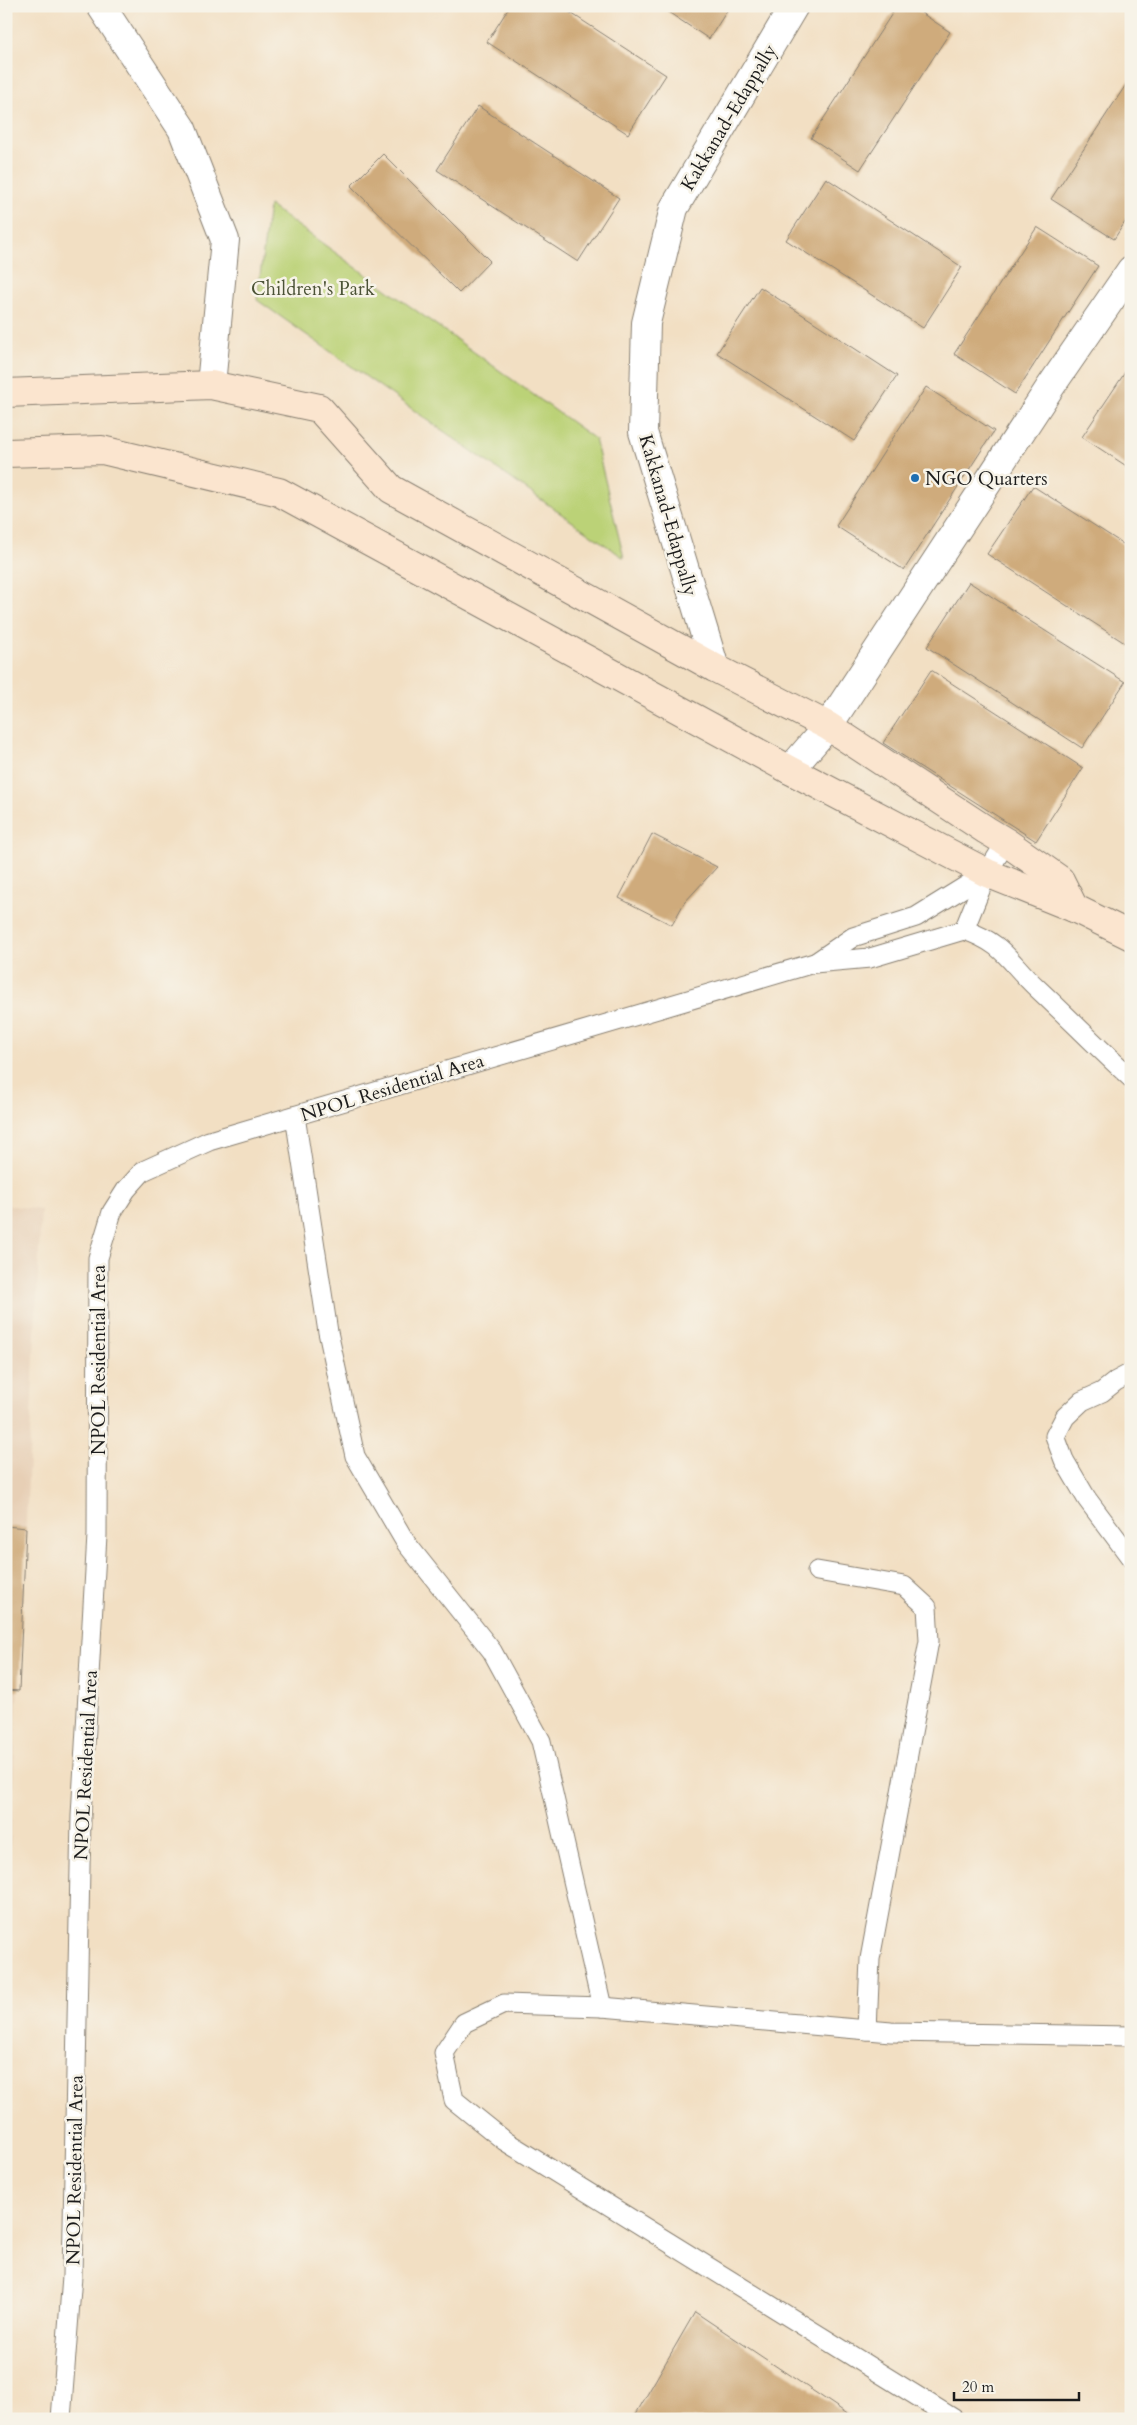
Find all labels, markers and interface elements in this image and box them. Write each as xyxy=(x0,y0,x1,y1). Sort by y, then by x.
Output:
street label: Kakkanad-Edappally xyxy=(675,39,783,196)
park label: Children's Park xyxy=(251,276,376,302)
street label: Kakkanad-Edappally xyxy=(633,432,704,599)
place label: NGO Quarters xyxy=(925,466,1048,492)
marker: NGO Quarters xyxy=(909,472,921,484)
street label: NPOL Residential Area xyxy=(298,1048,487,1128)
street label: NPOL Residential Area xyxy=(86,1265,112,1455)
street label: NPOL Residential Area xyxy=(68,1669,104,1861)
street label: NPOL Residential Area xyxy=(60,2075,90,2265)
scale bar xyxy=(954,2370,1080,2402)
text: 20 m xyxy=(962,2377,994,2397)

